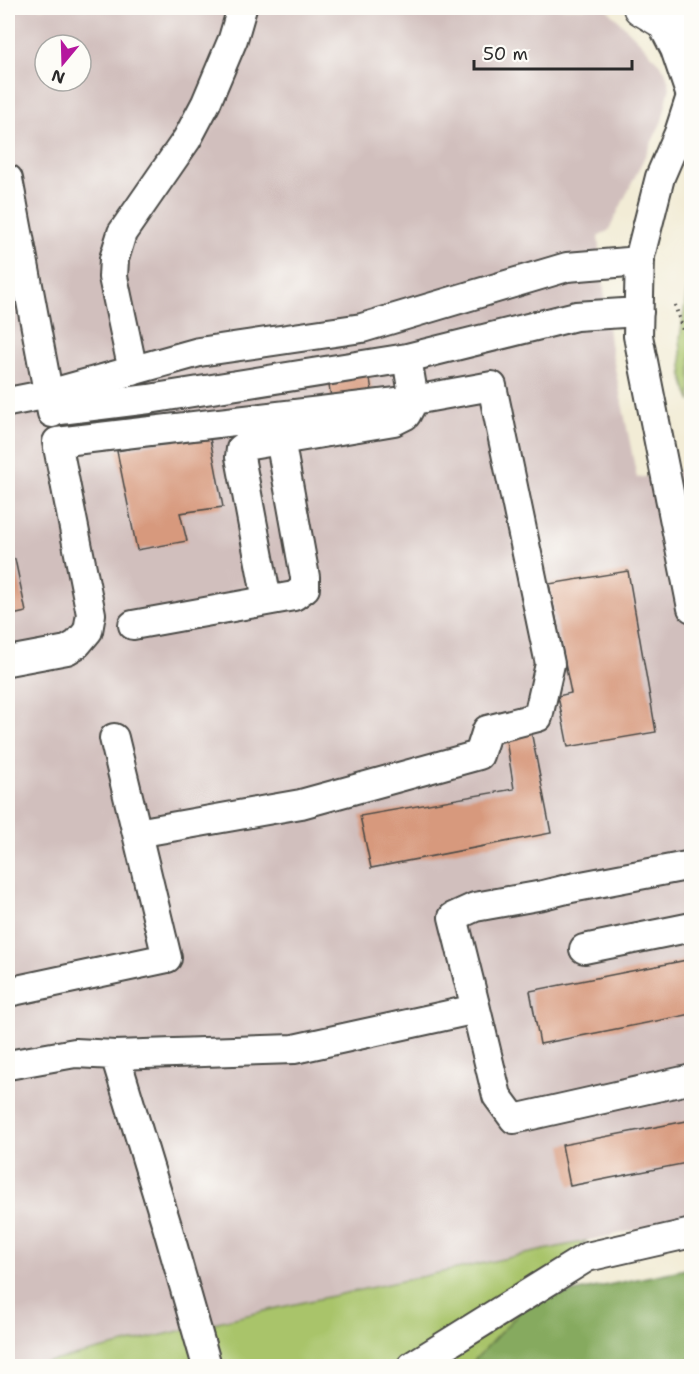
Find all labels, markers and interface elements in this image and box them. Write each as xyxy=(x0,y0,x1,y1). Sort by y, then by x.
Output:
north arrow xyxy=(33,33,93,93)
scale bar xyxy=(474,33,632,71)
text: 50 m xyxy=(483,42,528,66)
text: N xyxy=(49,65,68,89)

